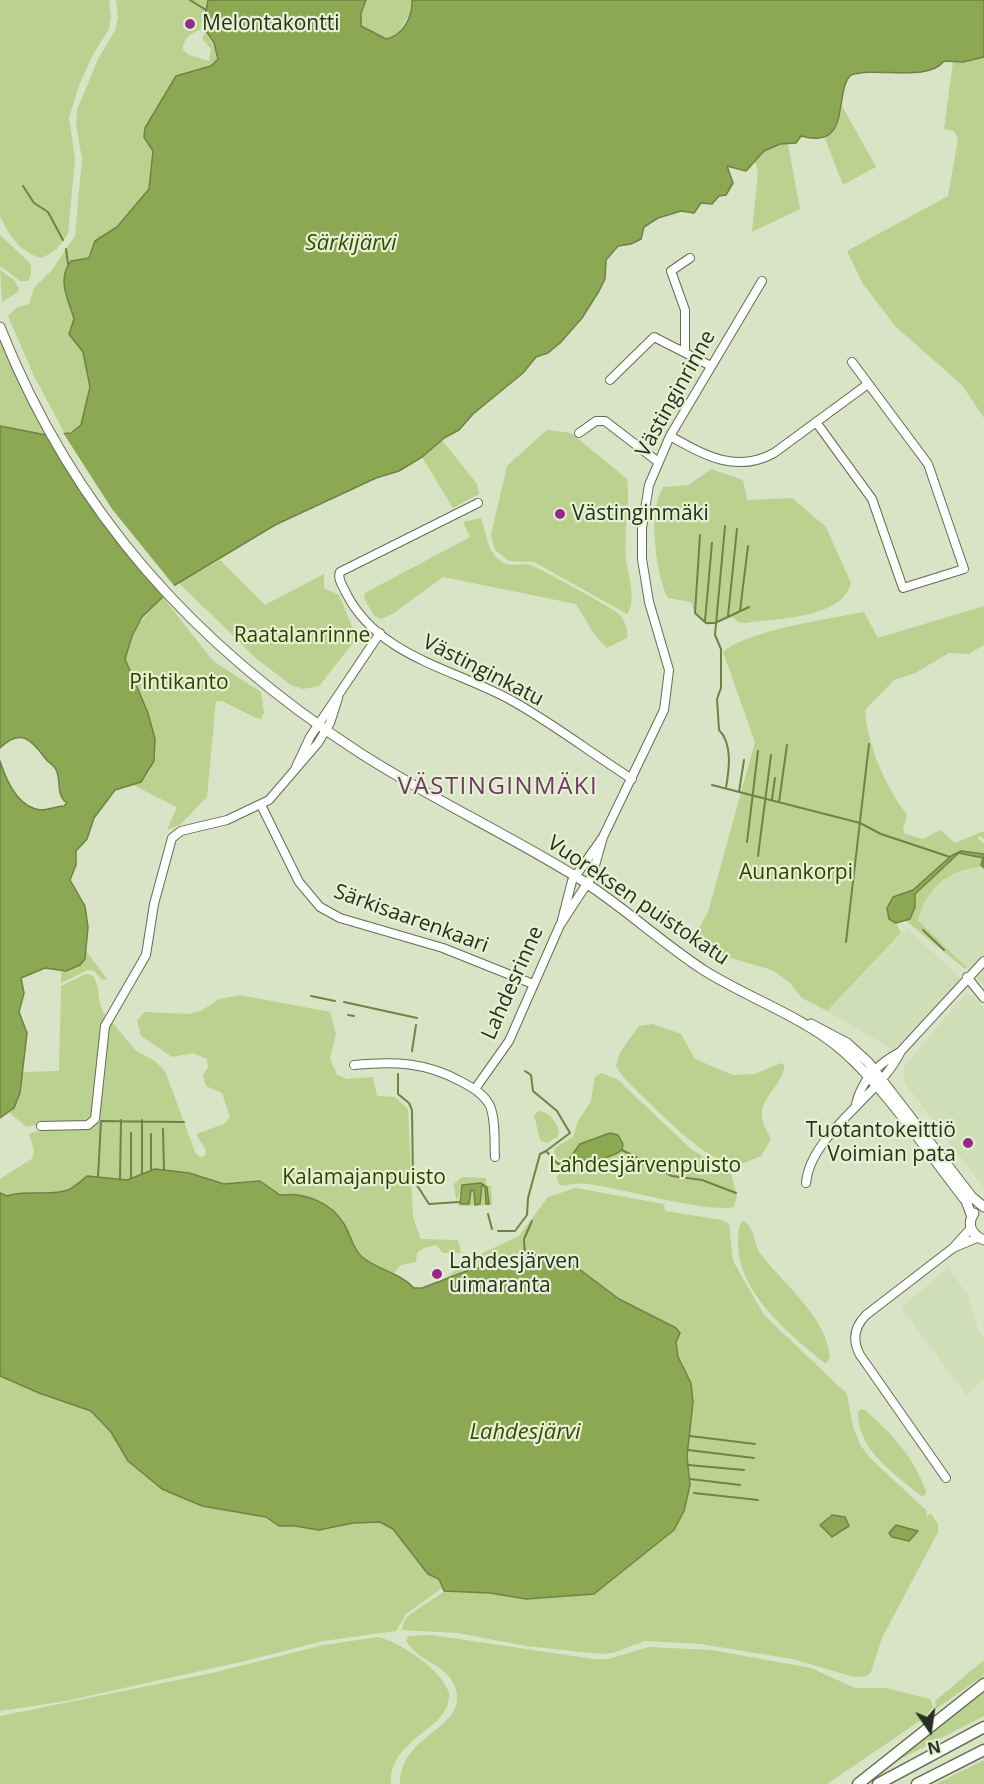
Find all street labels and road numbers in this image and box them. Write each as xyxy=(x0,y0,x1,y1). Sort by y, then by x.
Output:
street label: Västinginrinne xyxy=(631,326,721,462)
street label: Västinginkatu xyxy=(418,630,548,712)
street label: Vuoreksen puistokatu xyxy=(542,831,734,971)
street label: Särkisaarenkaari xyxy=(330,879,492,959)
street label: Lahdesrinne xyxy=(477,922,549,1044)

